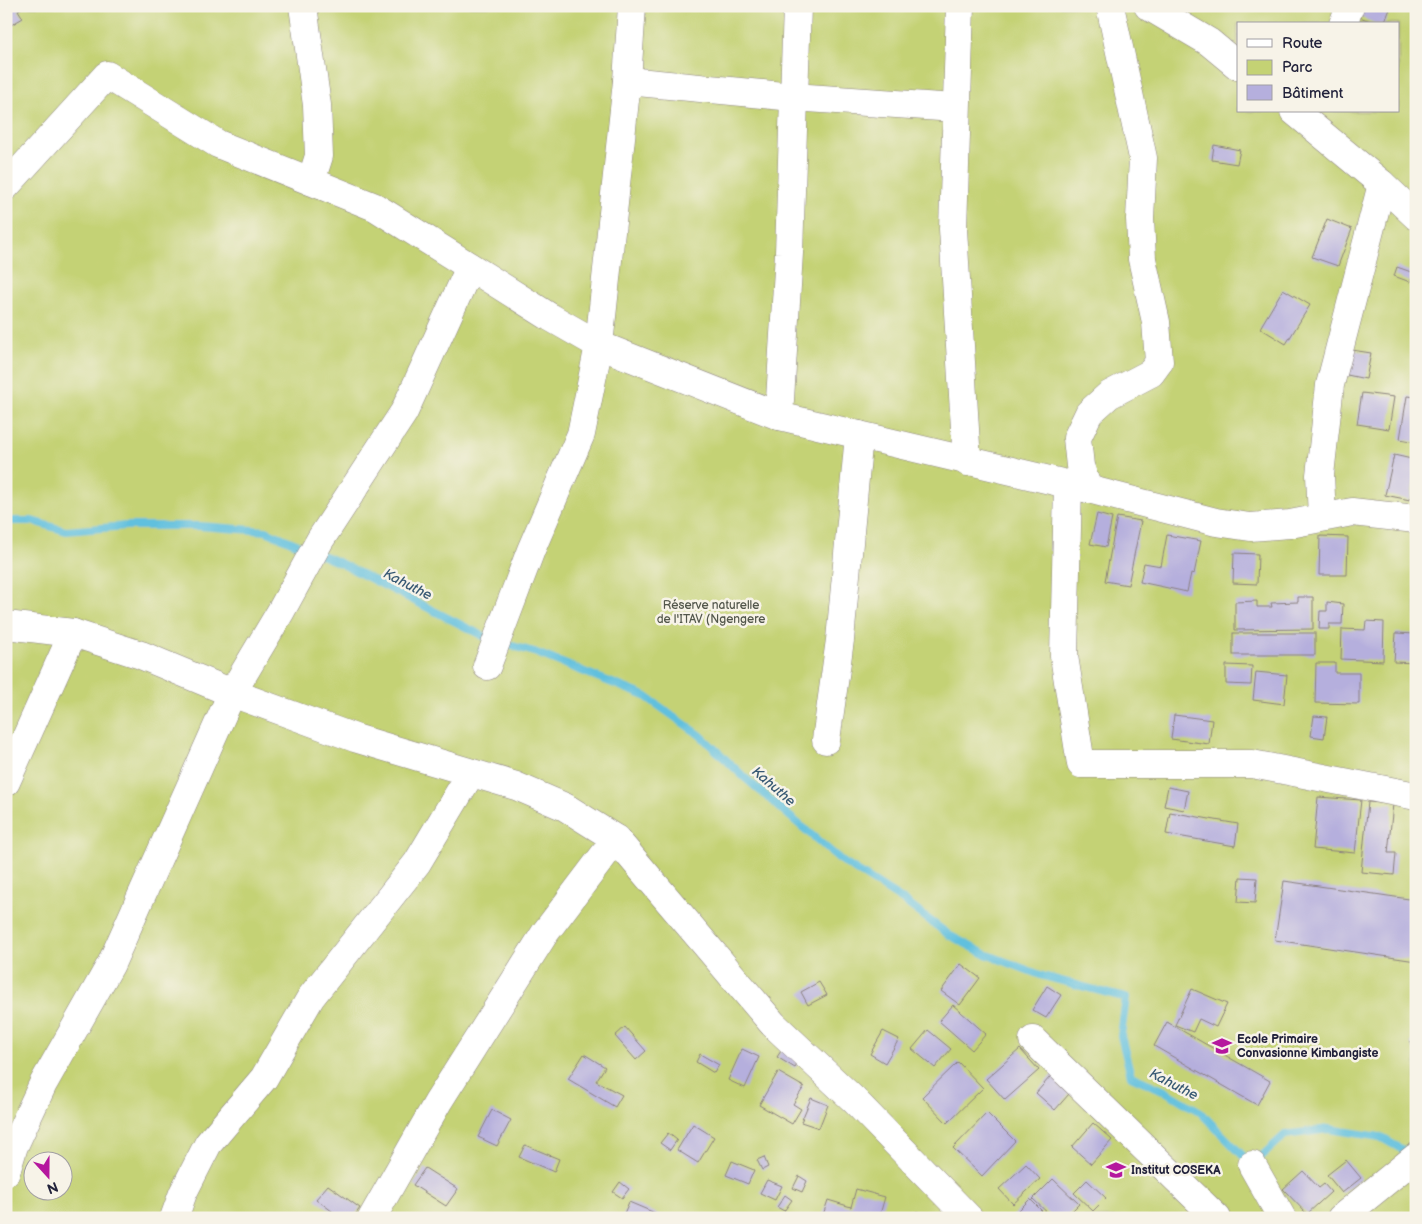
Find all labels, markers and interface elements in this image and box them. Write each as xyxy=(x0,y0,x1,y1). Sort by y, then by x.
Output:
legend xyxy=(1237,22,1400,112)
text: Route xyxy=(1282,34,1323,53)
text: Parc xyxy=(1282,58,1312,77)
text: Bâtiment xyxy=(1282,84,1344,103)
water label: Kahuthe xyxy=(381,565,435,604)
park label: Réserve naturelle de l'ITAV (Ngengere xyxy=(657,598,765,627)
water label: Kahuthe xyxy=(748,763,799,810)
place label: Ecole Primaire Convasionne Kimbangiste xyxy=(1237,1032,1378,1061)
school or university icon: Ecole Primaire Convasionne Kimbangiste xyxy=(1211,1035,1233,1057)
water label: Kahuthe xyxy=(1147,1065,1201,1104)
north arrow xyxy=(22,1152,72,1202)
school or university icon: Institut COSEKA xyxy=(1105,1159,1127,1181)
place label: Institut COSEKA xyxy=(1131,1163,1221,1178)
text: N xyxy=(45,1178,60,1197)

